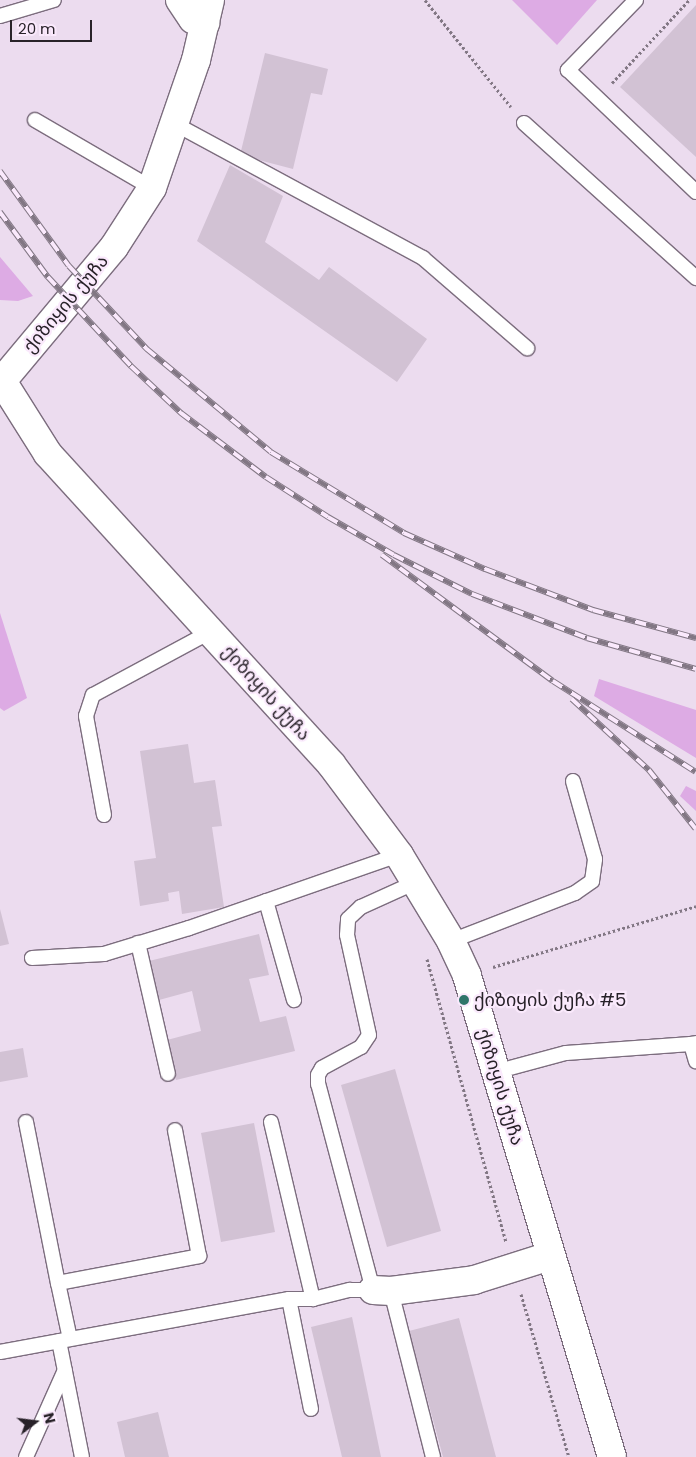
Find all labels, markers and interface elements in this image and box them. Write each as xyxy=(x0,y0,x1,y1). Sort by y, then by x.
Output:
scale bar xyxy=(12,10,95,42)
text: 20 m xyxy=(18,18,56,39)
street label: ქიზიყის ქუჩა xyxy=(19,251,113,357)
street label: ქიზიყის ქუჩა xyxy=(217,641,315,745)
place label: ქიზიყის ქუჩა #5 xyxy=(474,989,626,1011)
marker: ქიზიყის ქუჩა #5 xyxy=(458,994,470,1006)
street label: ქიზიყის ქუჩა xyxy=(472,1026,528,1148)
north arrow xyxy=(10,1397,60,1447)
text: N xyxy=(38,1410,61,1426)

